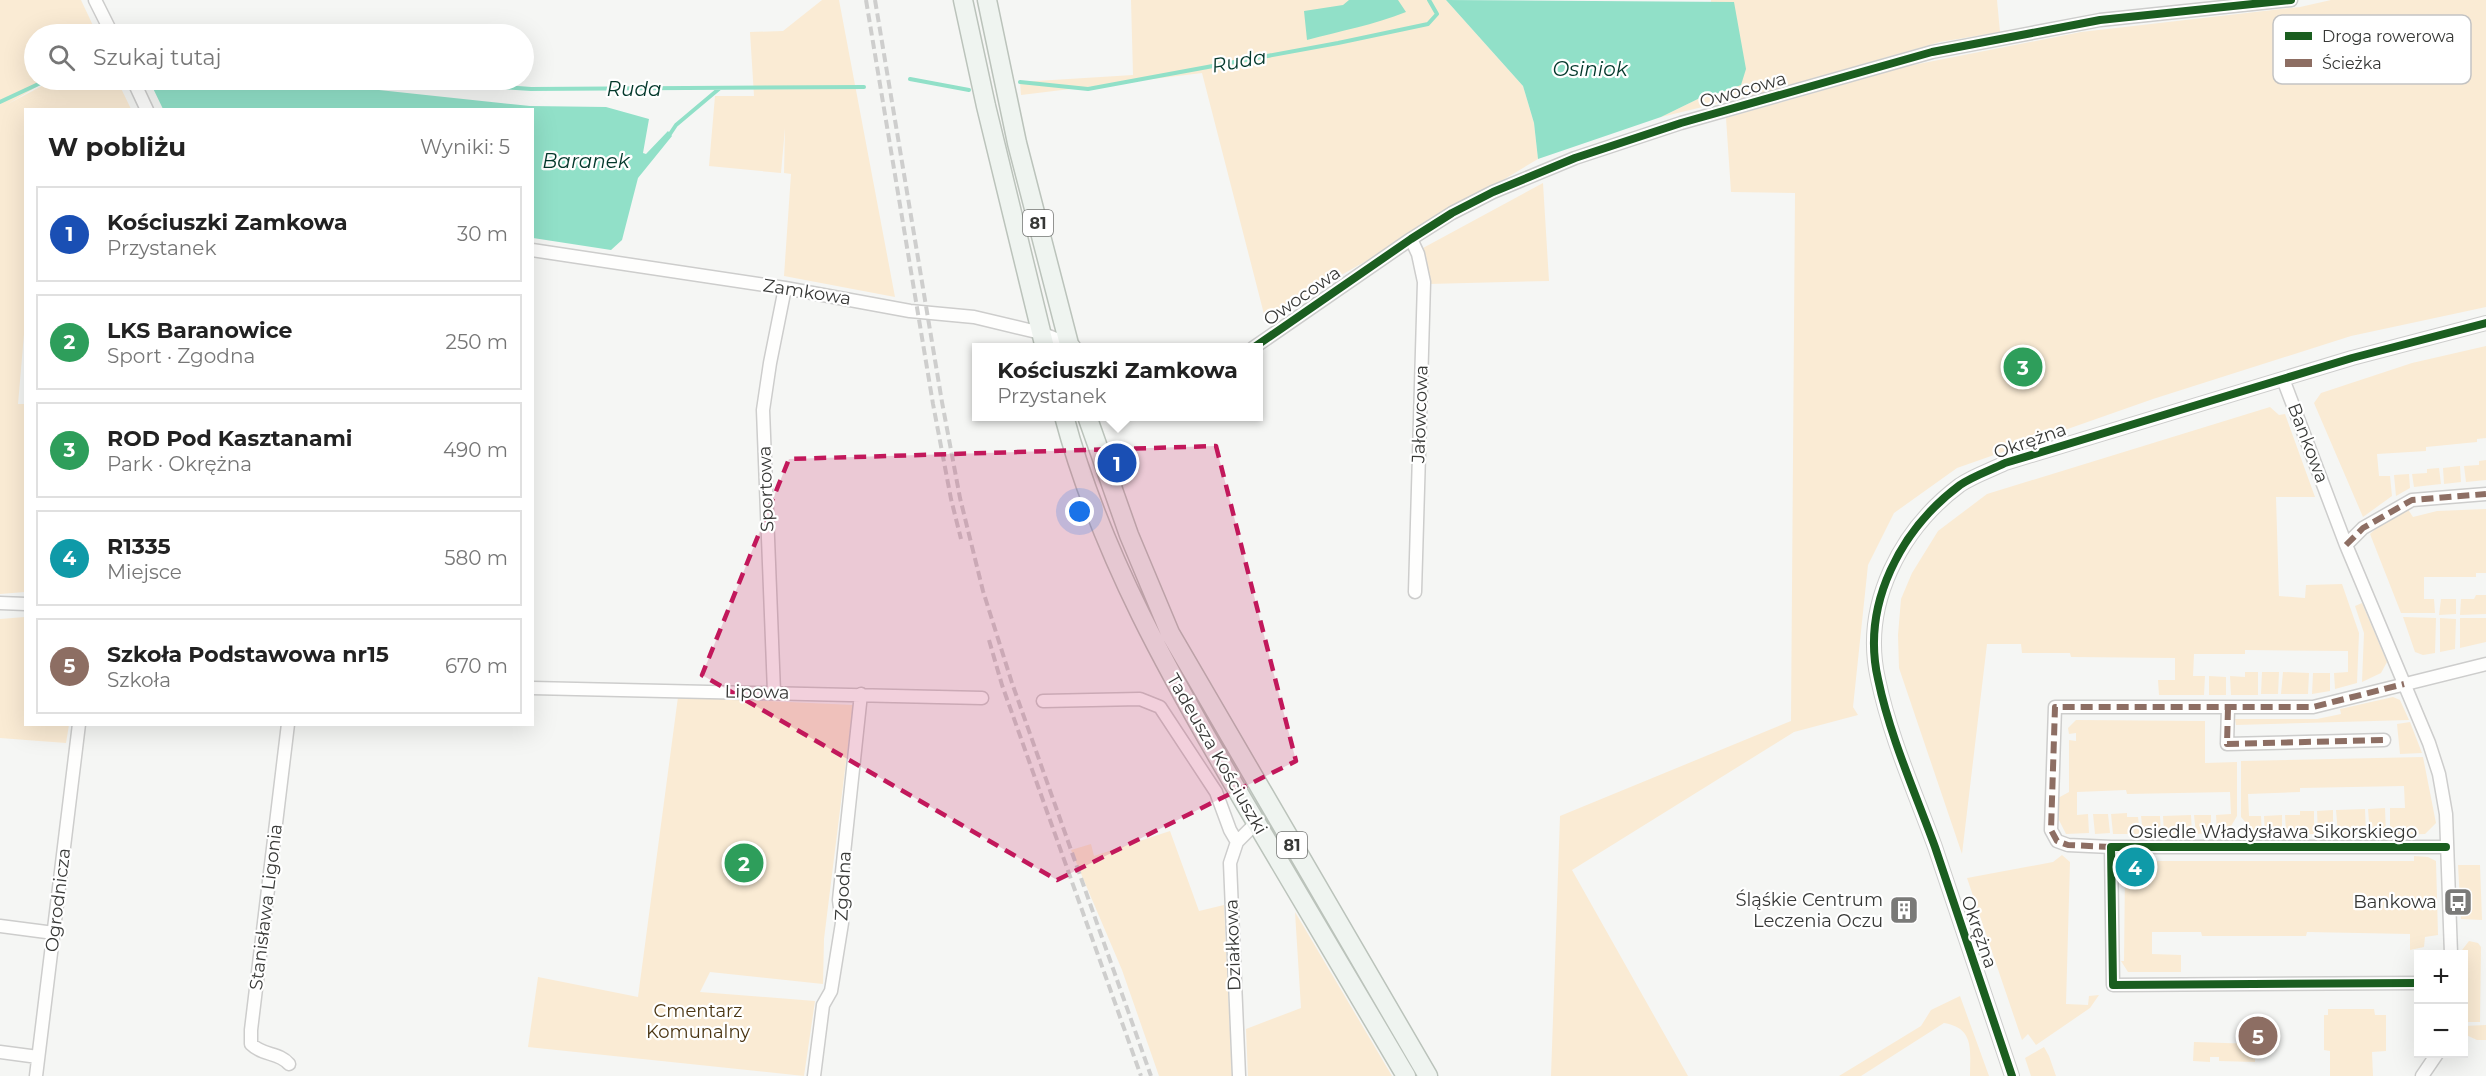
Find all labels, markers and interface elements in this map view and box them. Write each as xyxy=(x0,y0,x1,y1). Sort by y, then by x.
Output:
legend xyxy=(2273,15,2471,84)
search box xyxy=(24,24,534,90)
text: Droga rowerowa xyxy=(2322,27,2455,46)
icon: search xyxy=(45,41,78,74)
text: Szukaj tutaj xyxy=(93,44,221,71)
water label: Ruda xyxy=(1210,44,1268,78)
text: Ścieżka xyxy=(2322,54,2382,73)
water label: Osiniok xyxy=(1552,57,1629,81)
street label: Owocowa xyxy=(1697,67,1789,113)
water label: Ruda xyxy=(606,77,662,101)
text: W pobliżu xyxy=(48,131,186,163)
text: Wyniki: 5 xyxy=(420,135,510,159)
water label: Baranek xyxy=(542,149,631,173)
text: Kościuszki Zamkowa xyxy=(107,209,348,236)
road number: 81 xyxy=(1023,210,1053,236)
text: 1 xyxy=(66,222,73,246)
text: 30 m xyxy=(457,222,508,246)
text: Przystanek xyxy=(107,236,216,260)
street label: Owocowa xyxy=(1259,261,1345,331)
street label: Zamkowa xyxy=(761,274,853,310)
text: LKS Baranowice xyxy=(107,317,292,344)
text: 2 xyxy=(64,330,75,354)
text: 250 m xyxy=(446,330,508,354)
popup xyxy=(972,343,1263,421)
text: Sport · Zgodna xyxy=(107,344,255,368)
pin: 3 xyxy=(2004,344,2042,389)
text: Kościuszki Zamkowa xyxy=(997,357,1238,384)
street label: Jałowcowa xyxy=(1407,364,1433,465)
text: Przystanek xyxy=(997,384,1107,408)
street label: Bankowa xyxy=(2283,400,2333,486)
street label: Okrężna xyxy=(1991,418,2069,464)
text: ROD Pod Kasztanami xyxy=(107,425,352,452)
text: 3 xyxy=(64,438,75,462)
text: 490 m xyxy=(443,438,508,462)
pin: 1 xyxy=(1098,440,1136,486)
street label: Sportowa xyxy=(754,446,778,532)
text: Park · Okrężna xyxy=(107,452,252,476)
your location xyxy=(1065,497,1094,526)
text: R1335 xyxy=(107,533,171,560)
text: 4 xyxy=(63,546,76,570)
text: 580 m xyxy=(444,546,508,570)
text: Miejsce xyxy=(107,560,182,584)
text: Szkoła Podstawowa nr15 xyxy=(107,641,389,668)
text: 5 xyxy=(64,654,75,678)
text: 670 m xyxy=(445,654,508,678)
text: Szkoła xyxy=(107,668,171,692)
street label: Tadeusza Kościuszki xyxy=(1162,670,1272,838)
street label: Lipowa xyxy=(724,680,790,704)
street label: Osiedle Władysława Sikorskiego xyxy=(2129,821,2417,843)
street label: Stanisława Ligonia xyxy=(245,823,287,991)
road number: 81 xyxy=(1277,832,1307,858)
pin: 2 xyxy=(724,840,764,886)
pin: 4 xyxy=(2116,844,2154,890)
street label: Ogrodnicza xyxy=(41,847,75,953)
street label: Zgodna xyxy=(830,850,856,922)
bus stop icon: Bankowa xyxy=(2442,886,2474,918)
place label: Śląśkie Centrum Leczenia Oczu xyxy=(1735,889,1883,932)
place label: Bankowa xyxy=(2353,891,2437,913)
street label: Okrężna xyxy=(1956,893,2002,971)
building icon: Śląśkie Centrum Leczenia Oczu xyxy=(1888,894,1920,926)
street label: Działkowa xyxy=(1220,899,1246,991)
map controls xyxy=(2414,950,2468,1058)
button: + xyxy=(2414,950,2468,1004)
park label: Cmentarz Komunalny xyxy=(646,1000,750,1043)
button: − xyxy=(2414,1004,2468,1058)
pin: 5 xyxy=(2238,1014,2278,1058)

